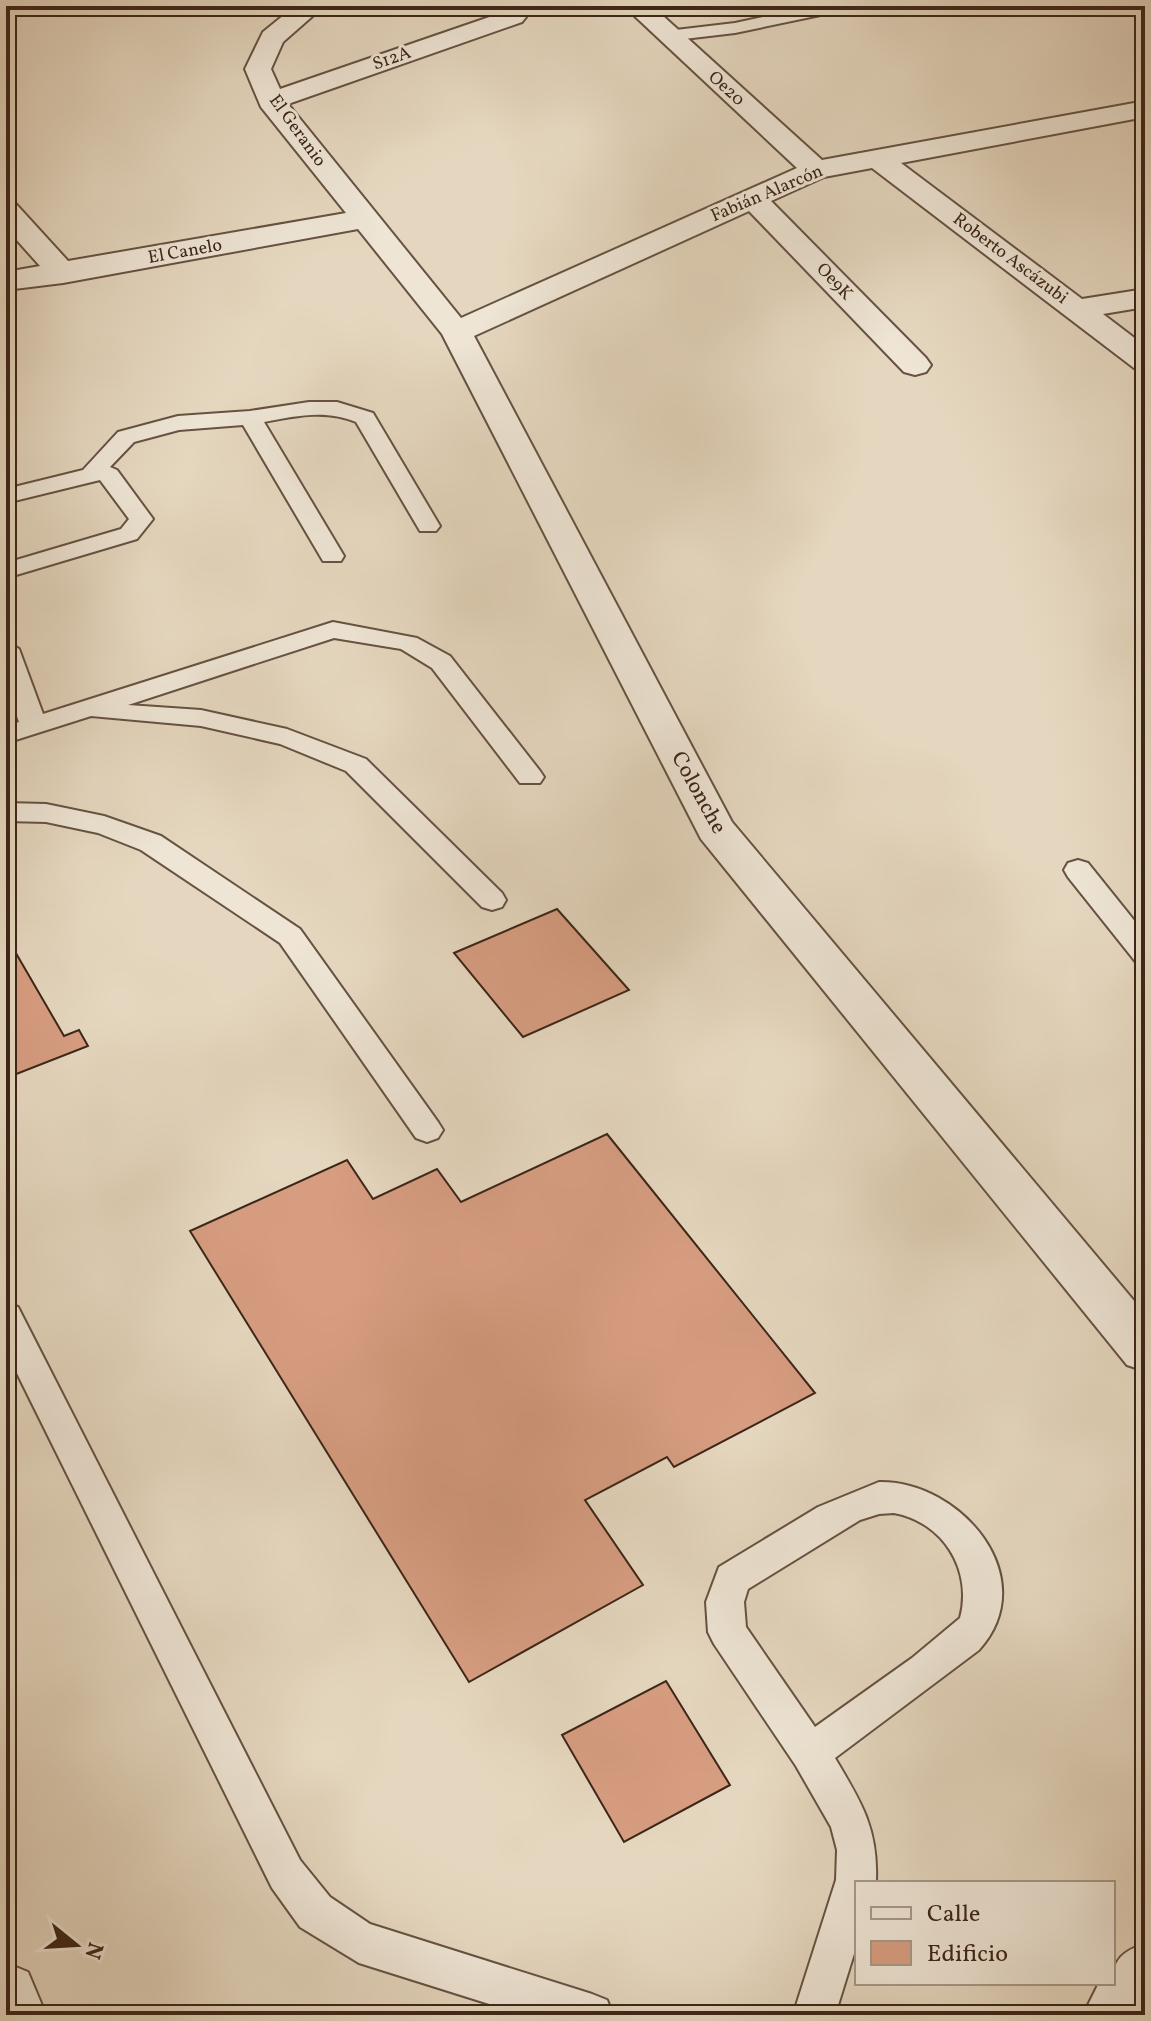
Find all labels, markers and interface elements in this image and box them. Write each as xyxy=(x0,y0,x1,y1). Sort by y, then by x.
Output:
street label: S12A xyxy=(369,41,415,77)
street label: Oe20 xyxy=(702,66,750,112)
street label: El Geranio xyxy=(262,90,332,172)
street label: Fabián Alarcón xyxy=(707,159,827,229)
street label: Roberto Ascázubi xyxy=(947,207,1073,311)
street label: El Canelo xyxy=(146,233,224,271)
street label: Oe9K xyxy=(810,258,858,306)
street label: Colonche xyxy=(663,746,733,840)
legend xyxy=(855,1881,1115,1985)
text: Calle xyxy=(927,1898,980,1932)
north arrow xyxy=(36,1905,116,1985)
text: N xyxy=(75,1938,110,1963)
text: Edificio xyxy=(927,1938,1008,1972)

